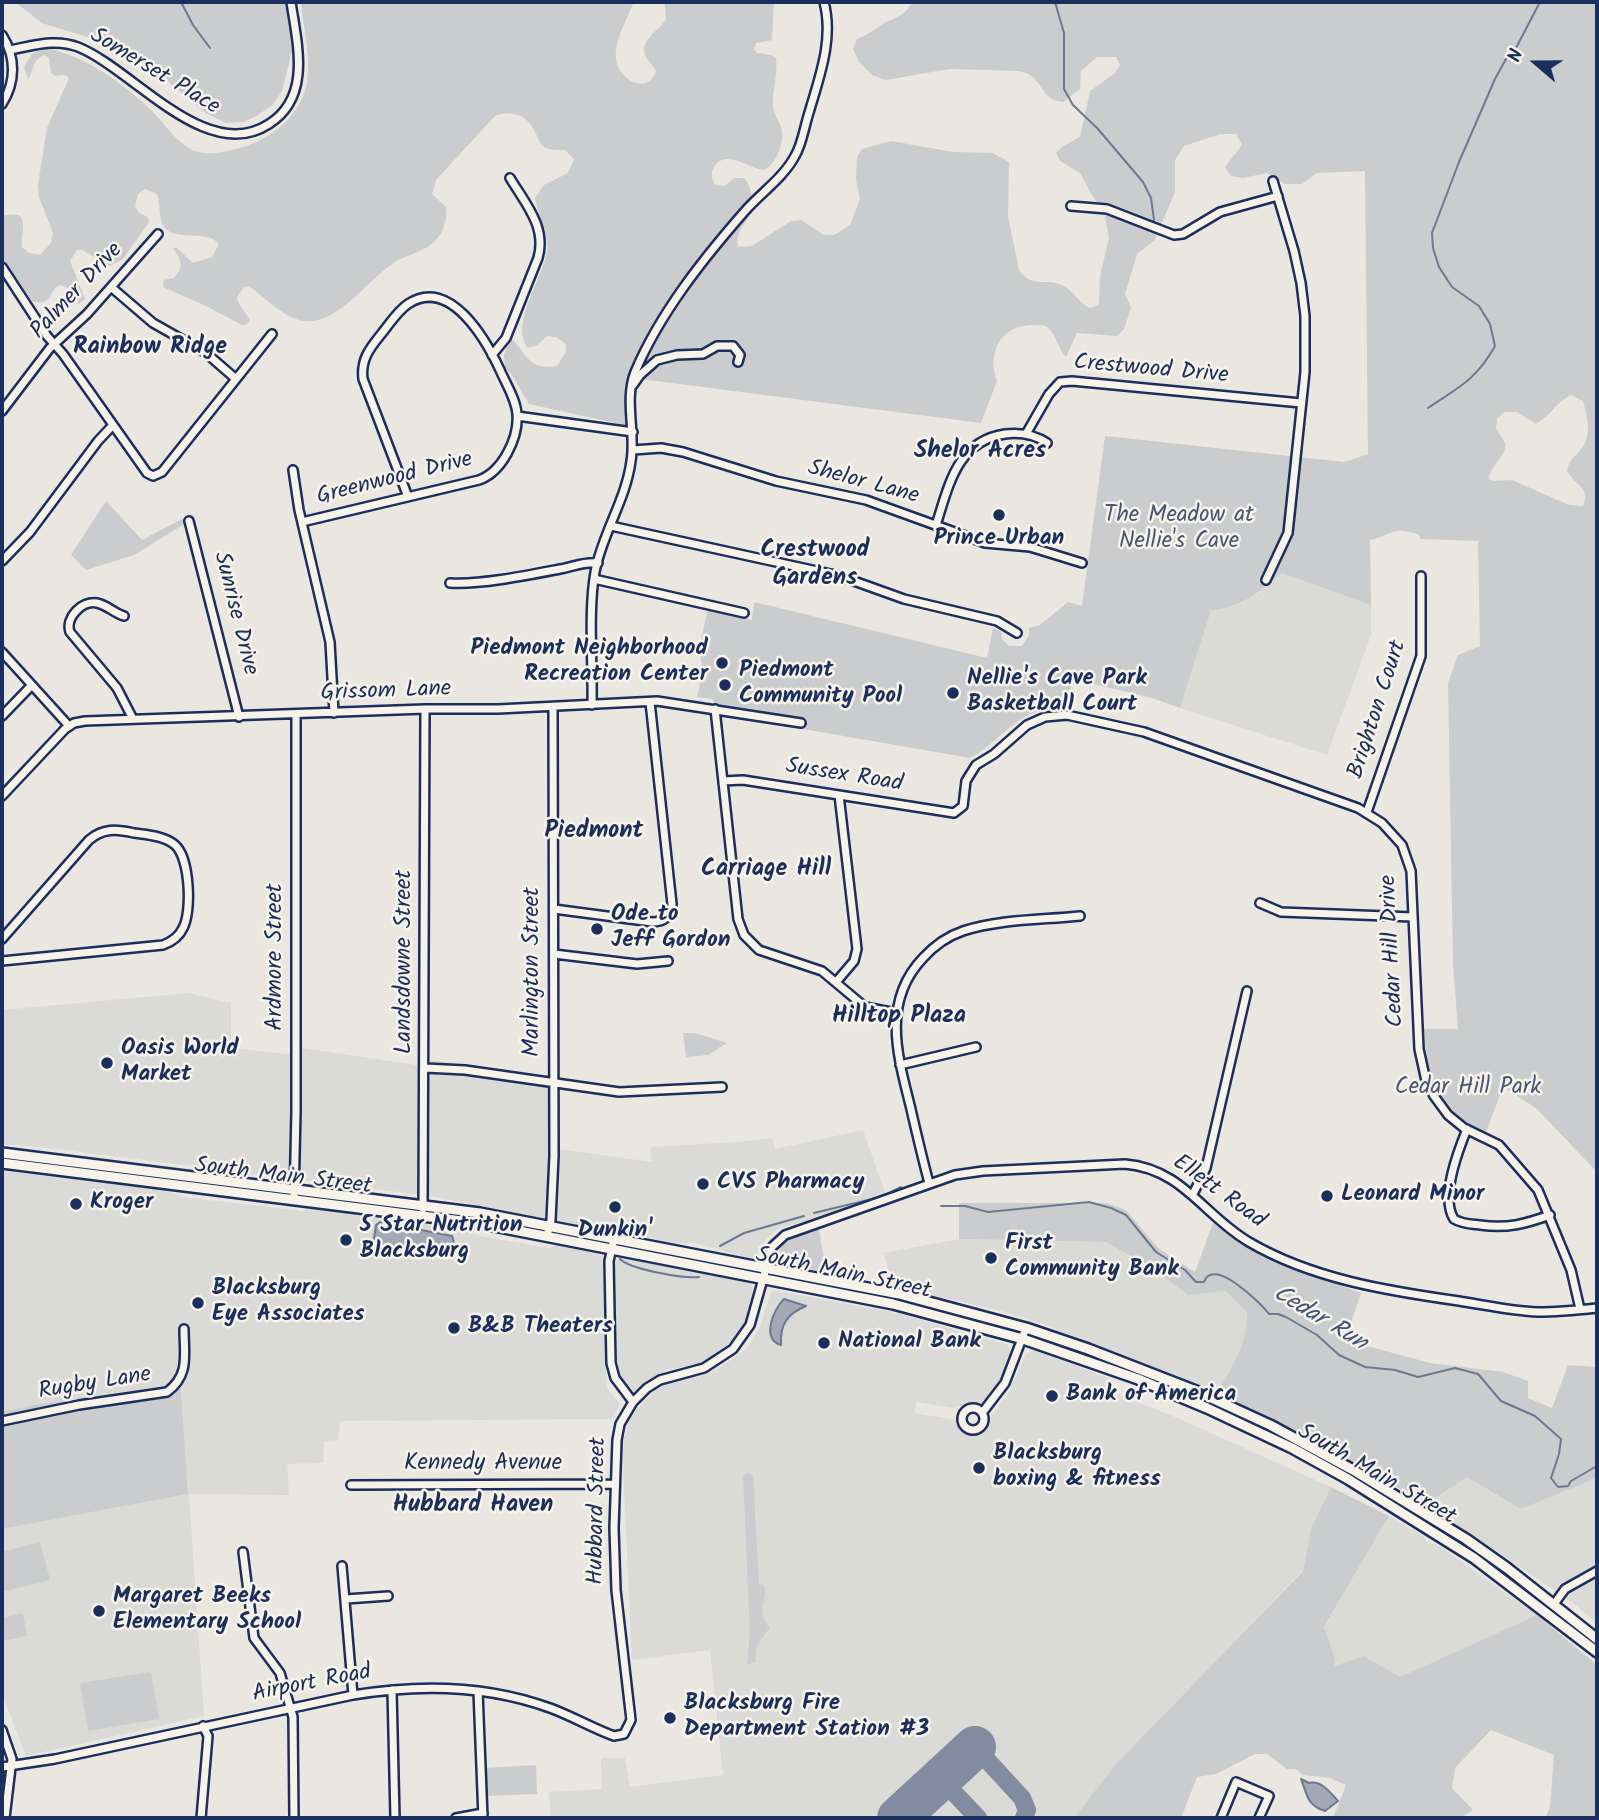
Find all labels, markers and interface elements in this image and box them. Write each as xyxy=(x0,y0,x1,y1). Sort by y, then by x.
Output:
street label: Somerset Place xyxy=(84,23,224,123)
north arrow xyxy=(1501,28,1571,98)
text: N xyxy=(1500,45,1532,67)
street label: Palmer Drive xyxy=(26,238,130,346)
district label: Rainbow Ridge xyxy=(73,335,227,363)
street label: Crestwood Drive xyxy=(1072,350,1230,392)
district label: Shelor Acres xyxy=(914,439,1046,467)
street label: Greenwood Drive xyxy=(314,447,476,513)
street label: Shelor Lane xyxy=(804,456,922,512)
park label: The Meadow at Nellie's Cave xyxy=(1104,503,1254,557)
marker: Prince Urban xyxy=(991,507,1007,523)
place label: Prince Urban xyxy=(934,526,1064,554)
district label: Crestwood Gardens xyxy=(760,538,870,594)
street label: Sunrise Drive xyxy=(205,550,263,678)
place label: Piedmont Neighborhood Recreation Center xyxy=(471,636,708,690)
street label: Brighton Court xyxy=(1344,637,1414,783)
marker: Piedmont Neighborhood Recreation Center xyxy=(714,655,730,671)
place label: Piedmont Community Pool xyxy=(739,658,902,712)
place label: Nellie's Cave Park Basketball Court xyxy=(967,666,1147,720)
street label: Grissom Lane xyxy=(320,677,452,709)
marker: Piedmont Community Pool xyxy=(717,677,733,693)
marker: Nellie's Cave Park Basketball Court xyxy=(945,685,961,701)
street label: Sussex Road xyxy=(783,754,905,800)
district label: Piedmont xyxy=(545,819,643,847)
district label: Carriage Hill xyxy=(701,857,831,885)
street label: Landsdowne Street xyxy=(392,870,420,1054)
street label: Cedar Hill Drive xyxy=(1376,874,1412,1028)
street label: Ardmore Street xyxy=(263,883,291,1031)
street label: Marlington Street xyxy=(520,887,548,1057)
place label: Ode to Jeff Gordon xyxy=(611,902,730,956)
marker: Ode to Jeff Gordon xyxy=(589,921,605,937)
district label: Hilltop Plaza xyxy=(832,1004,966,1032)
place label: Oasis World Market xyxy=(121,1036,239,1090)
marker: Oasis World Market xyxy=(99,1055,115,1071)
park label: Cedar Hill Park xyxy=(1395,1075,1541,1103)
street label: Ellett Road xyxy=(1166,1150,1270,1236)
street label: South Main Street xyxy=(193,1153,373,1203)
place label: CVS Pharmacy xyxy=(717,1170,864,1198)
marker: CVS Pharmacy xyxy=(695,1176,711,1192)
place label: Leonard Minor xyxy=(1341,1182,1484,1210)
marker: Leonard Minor xyxy=(1319,1188,1335,1204)
place label: Kroger xyxy=(90,1190,153,1218)
marker: Kroger xyxy=(68,1196,84,1212)
marker: Dunkin' xyxy=(607,1199,623,1215)
place label: 5 Star Nutrition Blacksburg xyxy=(360,1213,522,1267)
place label: Dunkin' xyxy=(578,1218,652,1246)
place label: First Community Bank xyxy=(1005,1231,1179,1285)
marker: 5 Star Nutrition Blacksburg xyxy=(338,1232,354,1248)
street label: South Main Street xyxy=(753,1243,933,1307)
marker: First Community Bank xyxy=(983,1250,999,1266)
place label: Blacksburg Eye Associates xyxy=(212,1276,364,1330)
water label: Cedar Run xyxy=(1267,1281,1371,1359)
marker: Blacksburg Eye Associates xyxy=(190,1295,206,1311)
place label: B&B Theaters xyxy=(468,1314,613,1342)
marker: B&B Theaters xyxy=(446,1320,462,1336)
place label: National Bank xyxy=(838,1329,981,1357)
marker: National Bank xyxy=(816,1335,832,1351)
street label: Rugby Lane xyxy=(37,1362,153,1408)
place label: Bank of America xyxy=(1066,1382,1236,1410)
marker: Bank of America xyxy=(1044,1388,1060,1404)
street label: South Main Street xyxy=(1292,1419,1460,1533)
street label: Hubbard Street xyxy=(584,1437,614,1585)
place label: Blacksburg boxing & fitness xyxy=(993,1441,1161,1495)
street label: Kennedy Avenue xyxy=(404,1451,562,1479)
marker: Blacksburg boxing & fitness xyxy=(971,1460,987,1476)
district label: Hubbard Haven xyxy=(393,1493,553,1521)
place label: Margaret Beeks Elementary School xyxy=(113,1584,301,1638)
marker: Margaret Beeks Elementary School xyxy=(91,1603,107,1619)
street label: Airport Road xyxy=(250,1660,374,1710)
place label: Blacksburg Fire Department Station #3 xyxy=(684,1691,929,1745)
marker: Blacksburg Fire Department Station #3 xyxy=(662,1710,678,1726)

